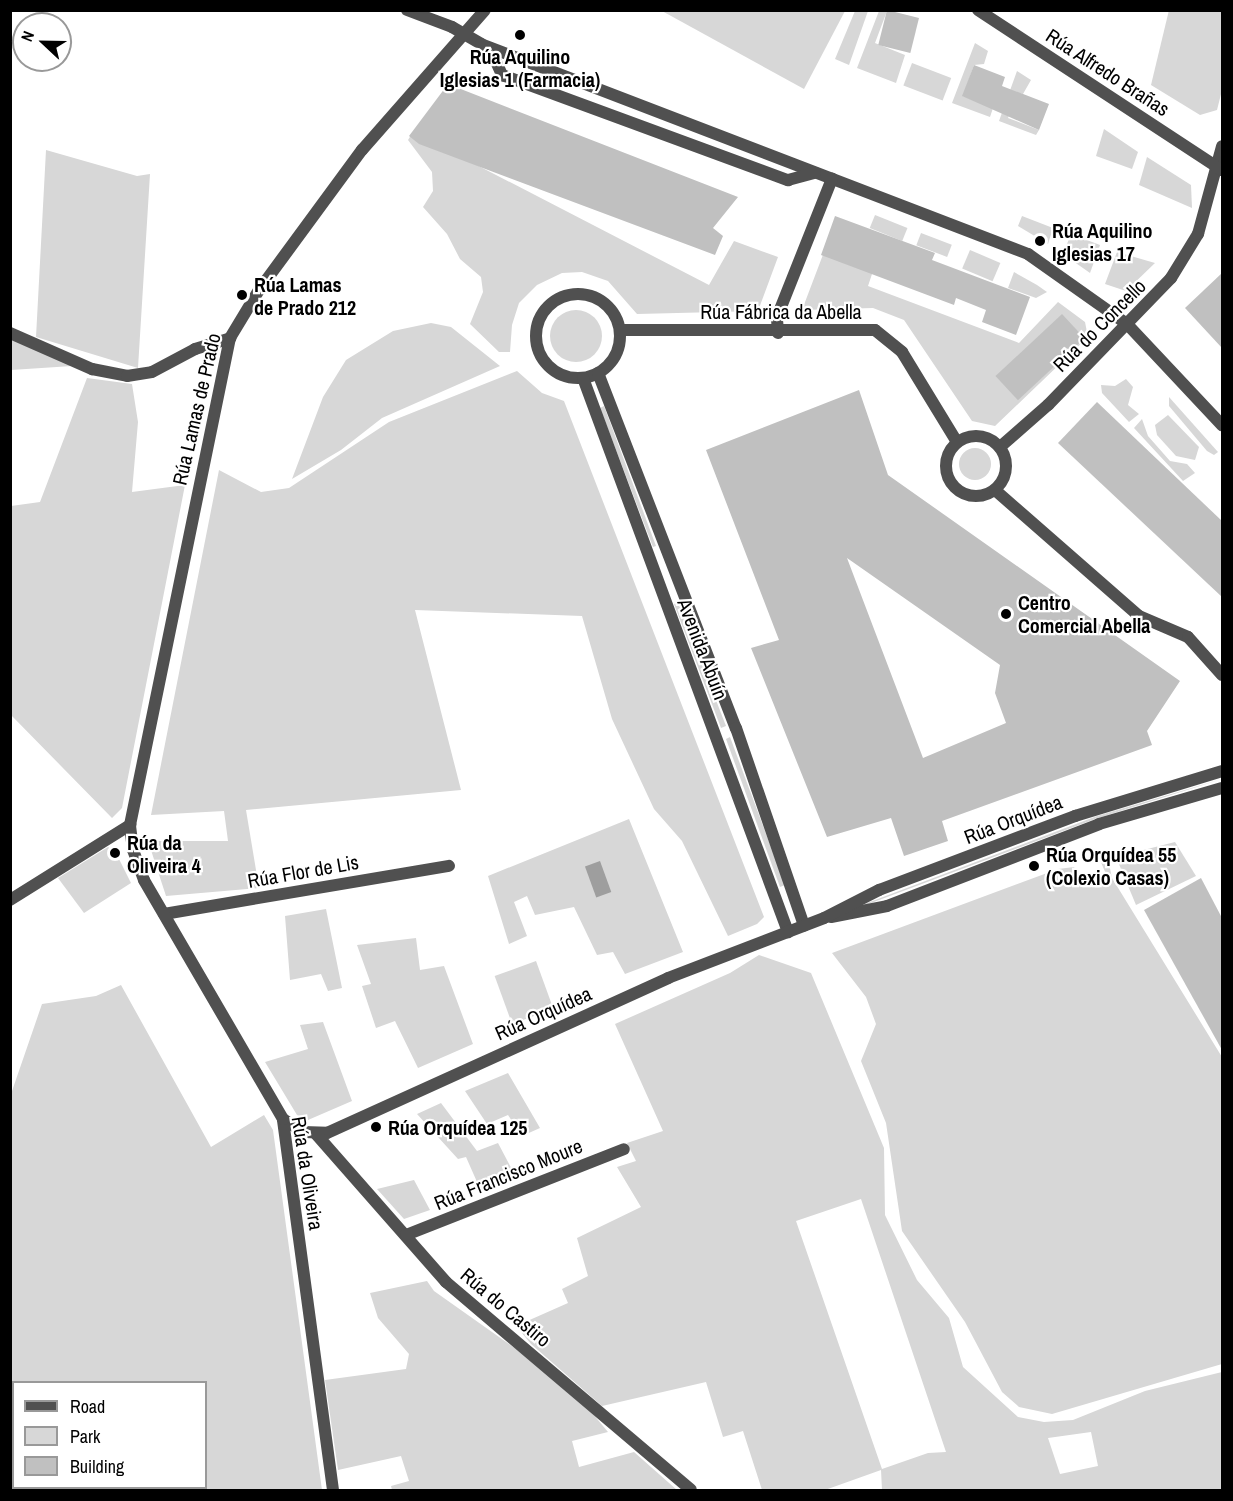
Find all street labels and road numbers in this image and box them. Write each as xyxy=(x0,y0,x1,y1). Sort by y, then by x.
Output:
street label: Rúa Alfredo Brañas xyxy=(1041,23,1175,121)
street label: Rúa do Concello xyxy=(1048,274,1150,376)
street label: Rúa Fábrica da Abella xyxy=(700,299,862,323)
street label: Rúa Lamas de Prado xyxy=(167,331,225,487)
street label: Avenida Abuín xyxy=(673,595,733,703)
street label: Rúa Orquídea xyxy=(961,789,1065,849)
street label: Rúa Flor de Lis xyxy=(246,849,360,893)
street label: Rúa Orquídea xyxy=(491,981,595,1045)
street label: Rúa da Oliveira xyxy=(287,1114,329,1232)
street label: Rúa Francisco Moure xyxy=(430,1133,586,1215)
street label: Rúa do Castiro xyxy=(456,1262,556,1352)

